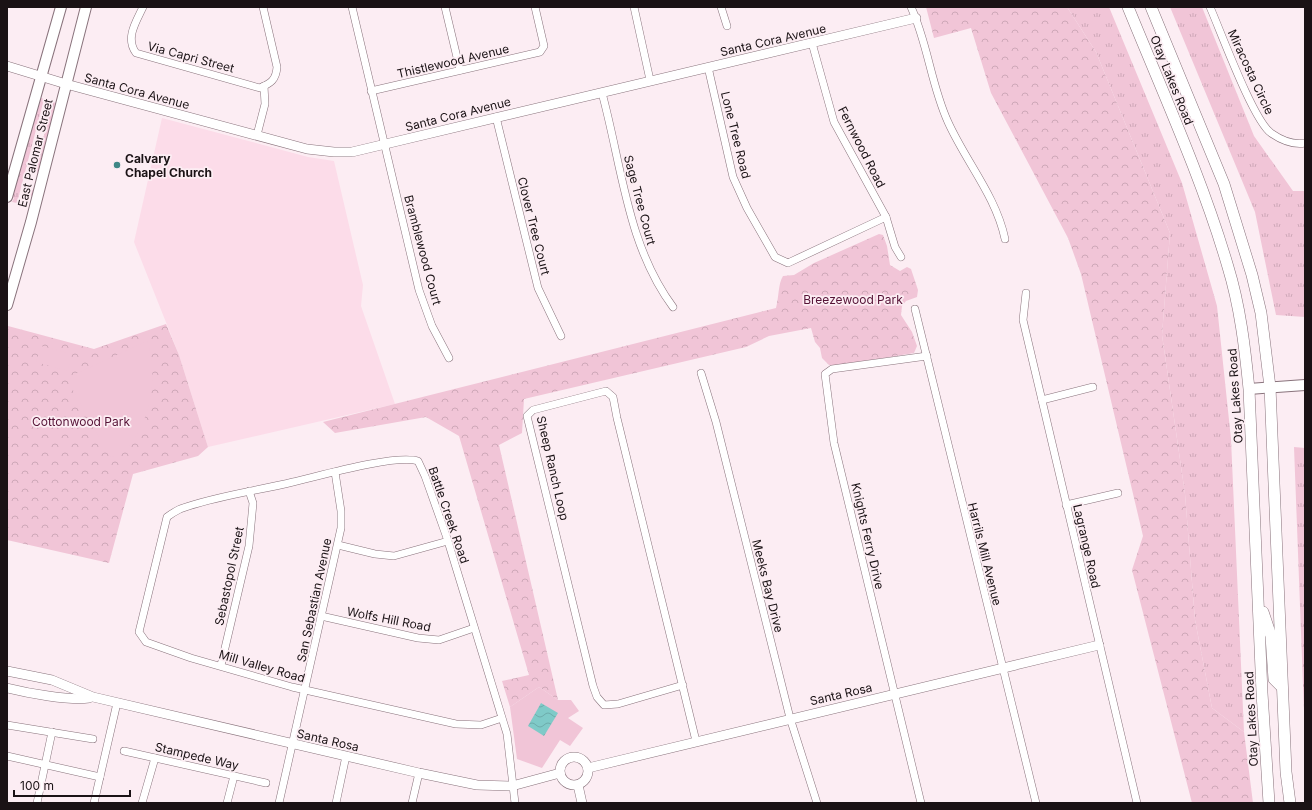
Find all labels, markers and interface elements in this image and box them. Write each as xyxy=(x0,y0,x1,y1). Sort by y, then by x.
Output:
street label: Santa Cora Avenue xyxy=(719,21,827,59)
street label: Miracosta Circle xyxy=(1225,27,1277,117)
street label: Otay Lakes Road xyxy=(1147,33,1197,127)
street label: Via Capri Street xyxy=(146,38,236,76)
street label: Thistlewood Avenue xyxy=(395,41,511,81)
street label: Santa Cora Avenue xyxy=(83,70,191,112)
street label: Lone Tree Road xyxy=(718,90,754,180)
street label: Santa Cora Avenue xyxy=(404,94,512,134)
street label: East Palomar Street xyxy=(14,97,56,209)
street label: Fernwood Road xyxy=(835,104,889,190)
place label: Calvary Chapel Church xyxy=(125,151,212,180)
street label: Sage Tree Court xyxy=(621,153,659,247)
marker: Calvary Chapel Church xyxy=(112,160,122,170)
street label: Clover Tree Court xyxy=(515,175,553,277)
street label: Bramblewood Court xyxy=(401,193,445,307)
park label: Breezewood Park xyxy=(803,292,903,307)
street label: Otay Lakes Road xyxy=(1224,348,1246,444)
park label: Cottonwood Park xyxy=(32,414,130,429)
street label: Sheep Ranch Loop xyxy=(534,414,572,522)
street label: Battle Creek Road xyxy=(425,465,473,565)
street label: Knights Ferry Drive xyxy=(848,481,888,591)
street label: Harrils Mill Avenue xyxy=(965,501,1005,607)
street label: Lagrange Road xyxy=(1070,502,1104,590)
street label: Sebastopol Street xyxy=(211,525,247,627)
street label: San Sebastian Avenue xyxy=(294,537,334,663)
street label: Meeks Bay Drive xyxy=(749,538,787,634)
street label: Wolfs Hill Road xyxy=(346,604,432,634)
street label: Mill Valley Road xyxy=(217,647,307,685)
street label: Otay Lakes Road xyxy=(1241,671,1261,767)
street label: Santa Rosa xyxy=(808,680,874,708)
street label: Santa Rosa xyxy=(295,726,361,754)
street label: Stampede Way xyxy=(154,739,241,773)
scale bar xyxy=(14,772,130,798)
text: 100 m xyxy=(20,778,54,793)

